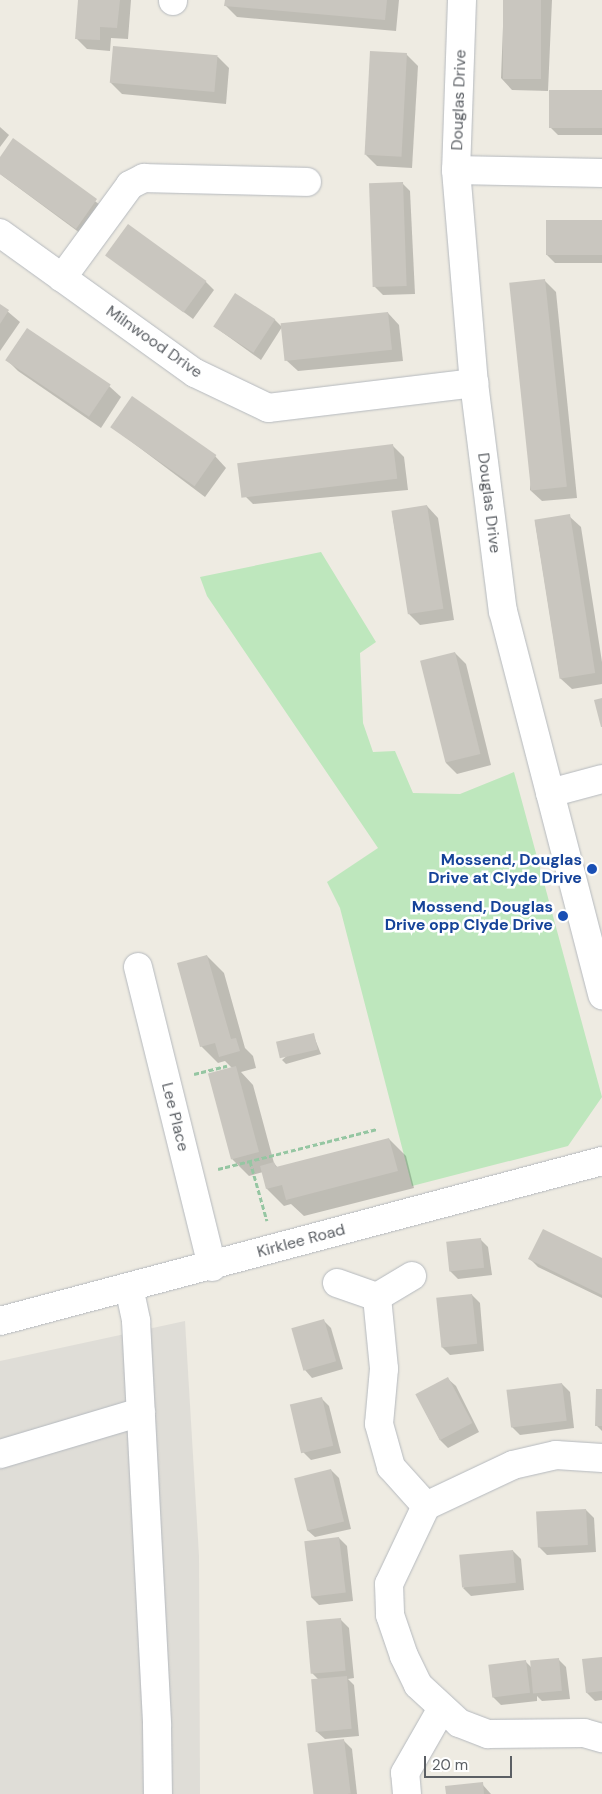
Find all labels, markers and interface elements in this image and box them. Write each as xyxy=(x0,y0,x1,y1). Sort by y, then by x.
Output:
street label: Douglas Drive xyxy=(448,49,470,151)
street label: Milnwood Drive xyxy=(102,302,206,382)
street label: Douglas Drive xyxy=(473,452,505,554)
place label: Mossend, Douglas Drive at Clyde Drive xyxy=(428,850,582,888)
marker: Mossend, Douglas Drive at Clyde Drive xyxy=(586,863,598,875)
place label: Mossend, Douglas Drive opp Clyde Drive xyxy=(385,897,553,935)
marker: Mossend, Douglas Drive opp Clyde Drive xyxy=(557,910,569,922)
street label: Lee Place xyxy=(157,1081,193,1153)
street label: Kirklee Road xyxy=(255,1220,347,1262)
scale bar xyxy=(427,1746,514,1778)
text: 20 m xyxy=(432,1755,468,1775)

